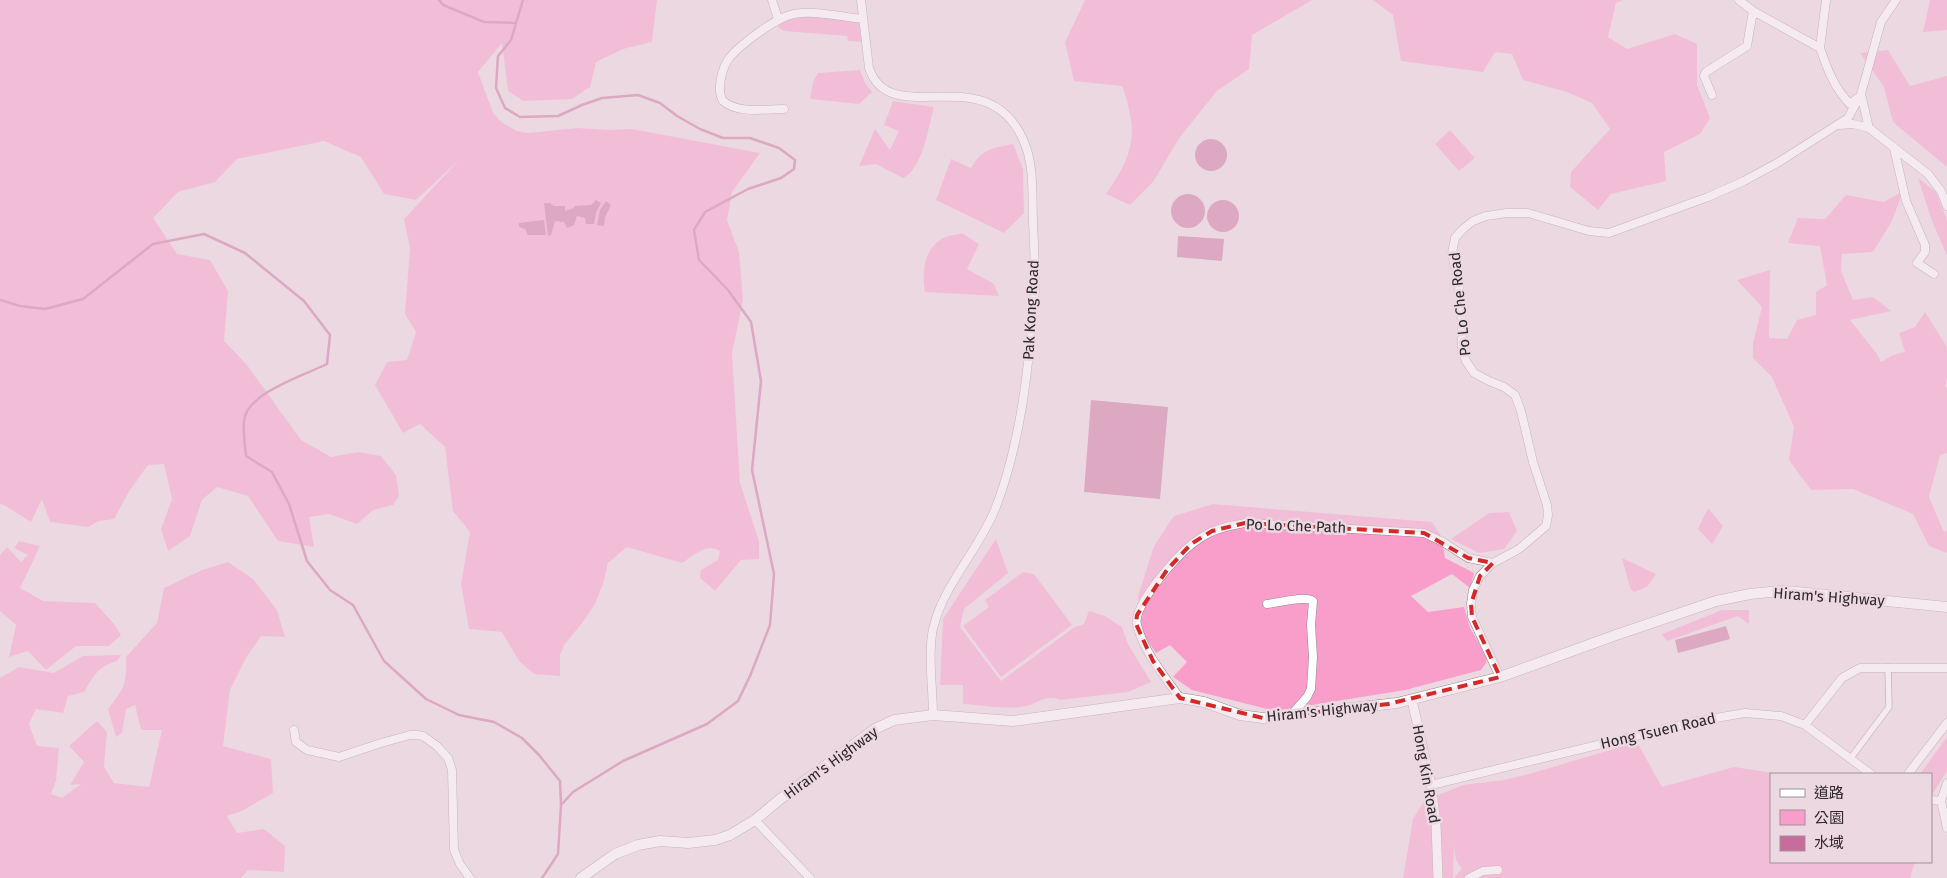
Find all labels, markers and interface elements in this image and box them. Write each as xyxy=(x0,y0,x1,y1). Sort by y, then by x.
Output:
street label: Po Lo Che Road xyxy=(1446,251,1474,357)
street label: Pak Kong Road xyxy=(1019,259,1043,361)
street label: Po Lo Che Path xyxy=(1246,515,1346,537)
street label: Hiram's Highway xyxy=(1773,584,1886,610)
street label: Hiram's Highway xyxy=(1266,696,1379,726)
street label: Hong Tsuen Road xyxy=(1599,709,1717,753)
street label: Hiram's Highway xyxy=(781,723,882,803)
street label: Hong Kin Road xyxy=(1408,723,1444,825)
legend xyxy=(1770,773,1932,863)
text: 道路 xyxy=(1814,784,1844,802)
text: 公園 xyxy=(1814,809,1844,827)
text: 水域 xyxy=(1814,834,1844,852)

